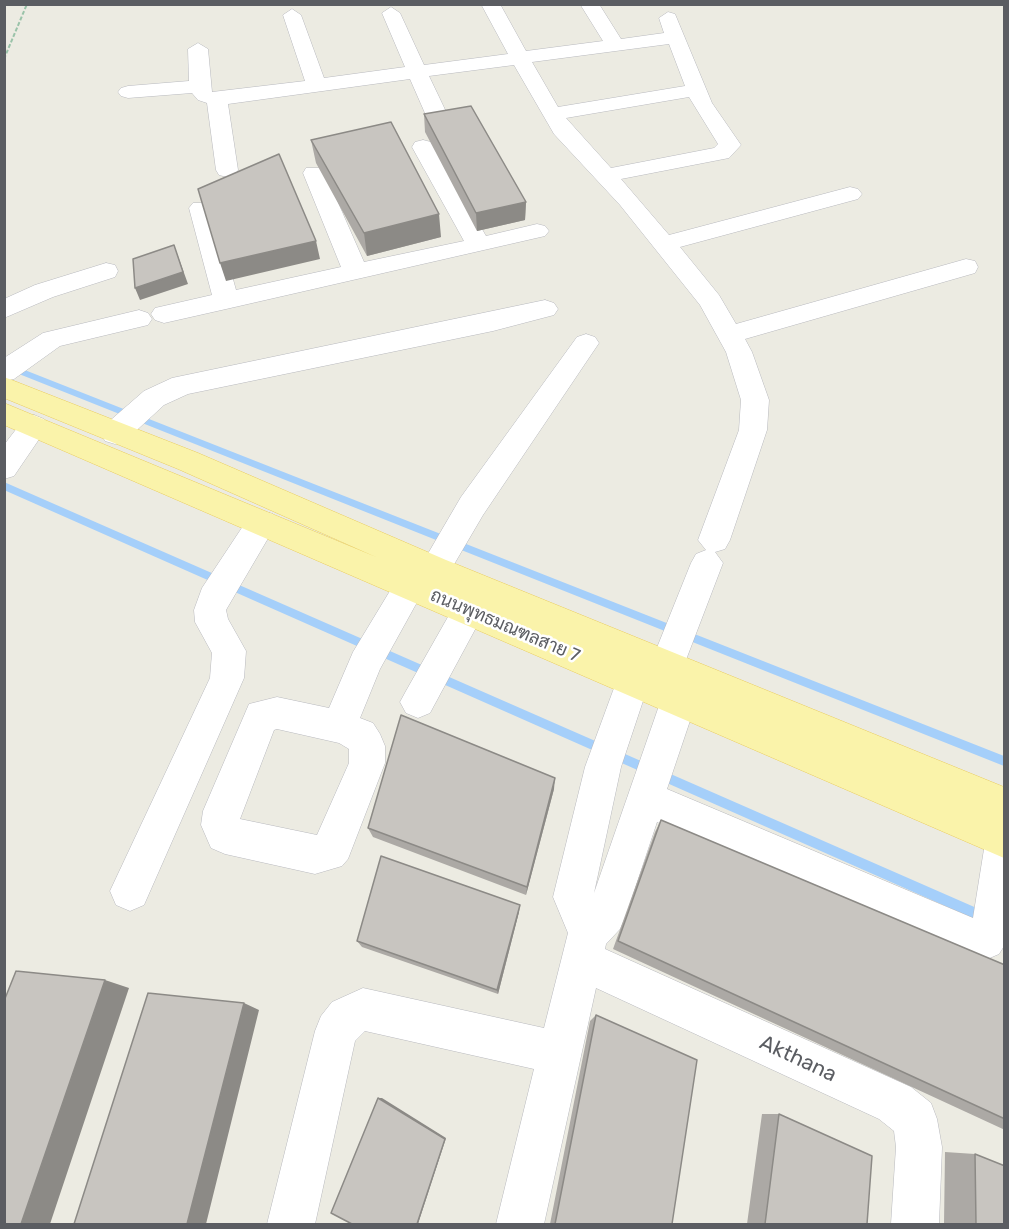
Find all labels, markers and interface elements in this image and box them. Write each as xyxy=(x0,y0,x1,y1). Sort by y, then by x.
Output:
street label: ถนนพุทธมณฑลสาย 7 xyxy=(427,585,583,667)
street label: Akthana xyxy=(756,1030,840,1088)

